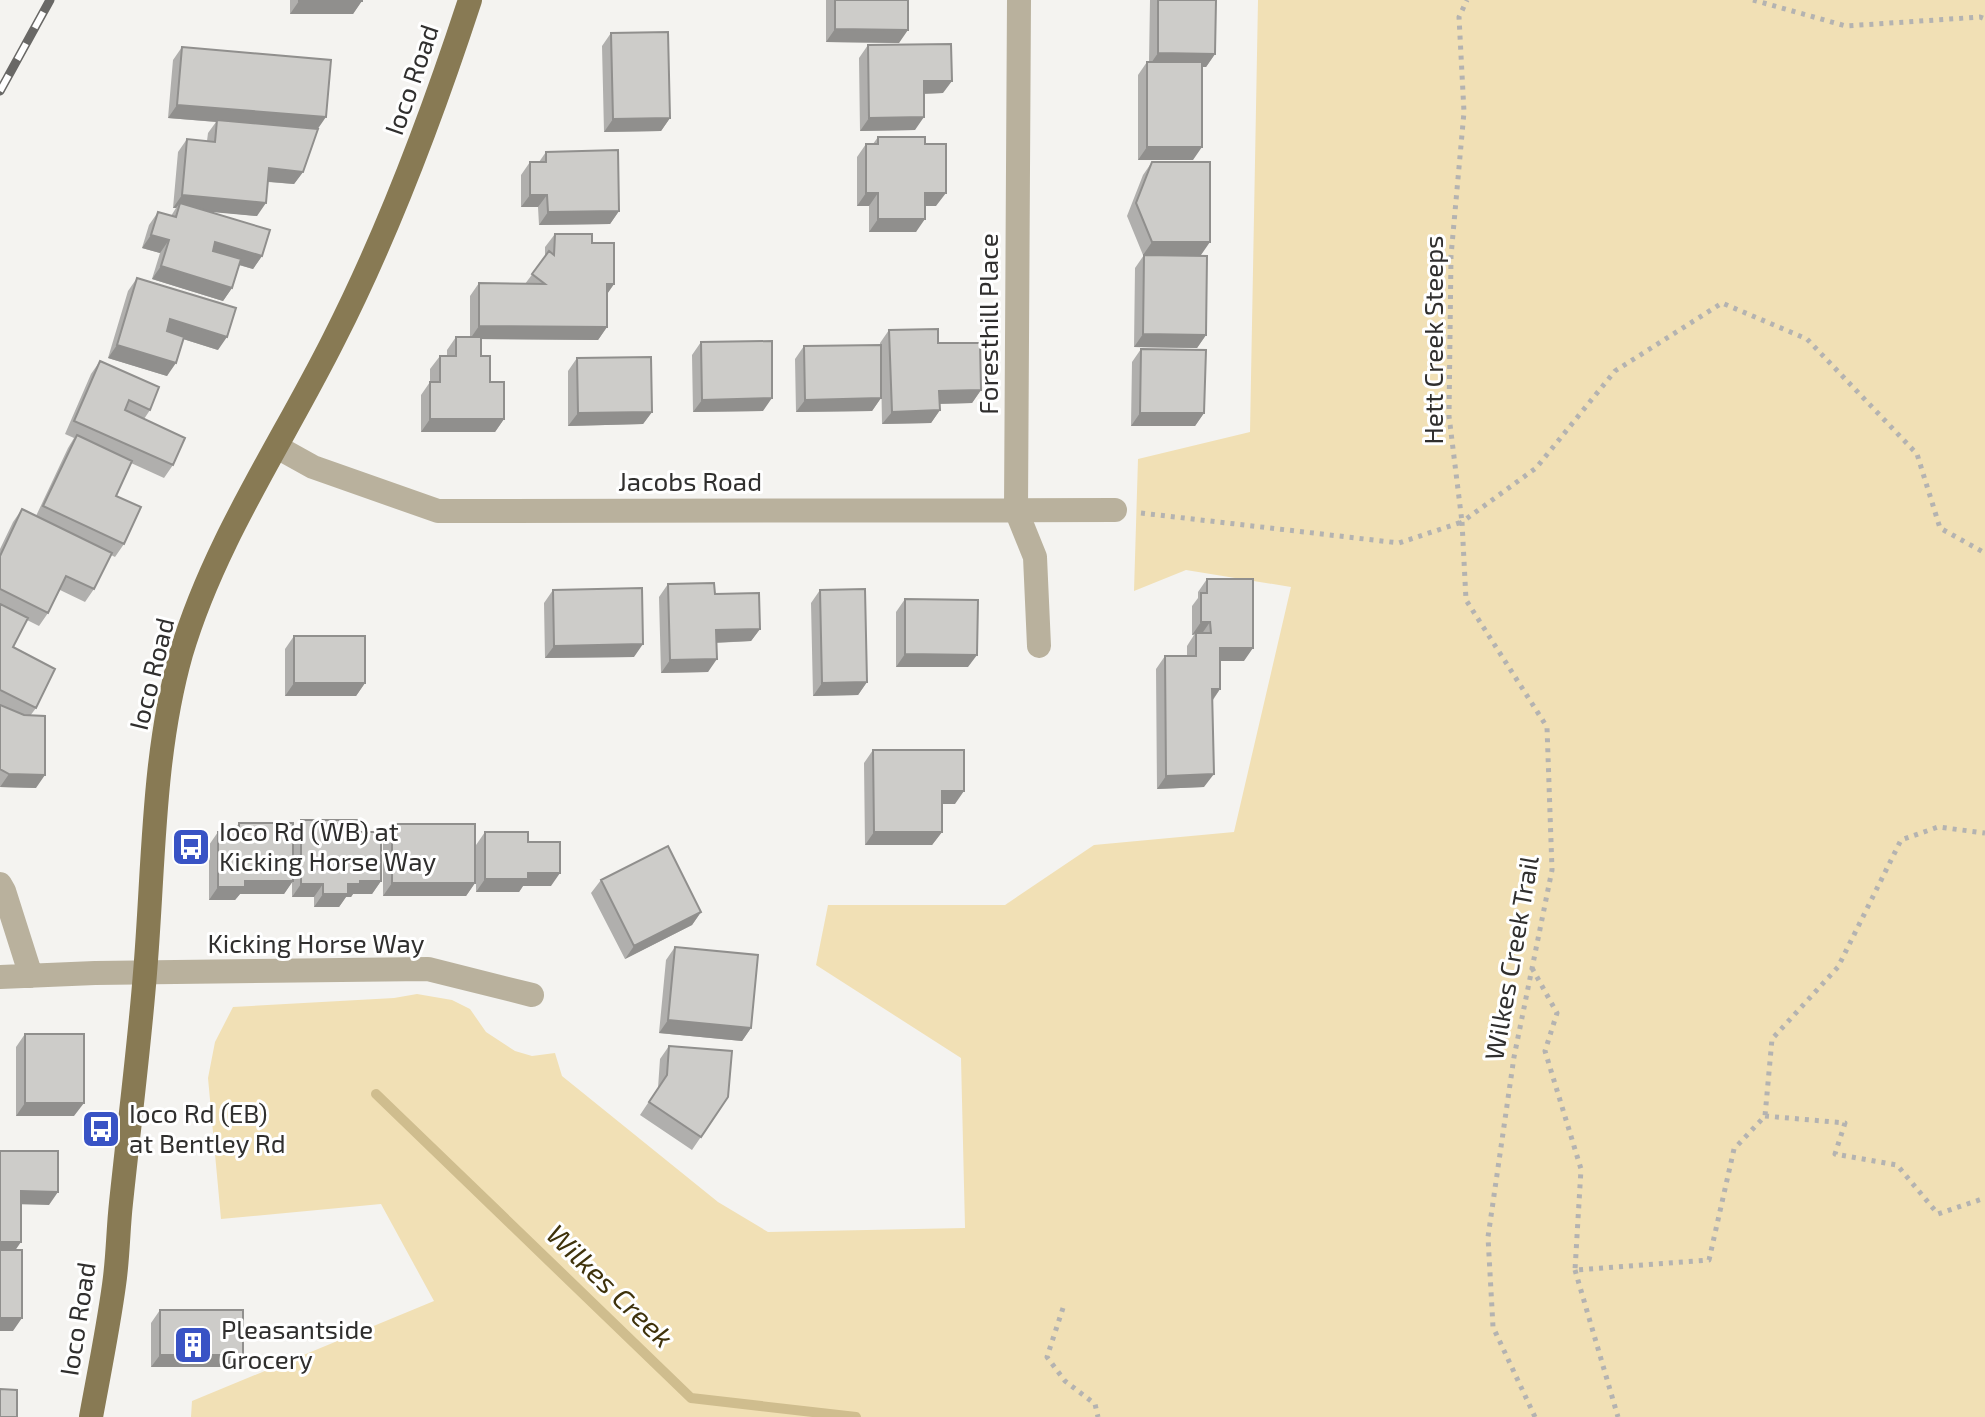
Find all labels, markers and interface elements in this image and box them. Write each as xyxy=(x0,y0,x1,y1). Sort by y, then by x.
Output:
street label: Ioco Road xyxy=(377,20,444,139)
street label: Foresthill Place xyxy=(972,233,1003,415)
street label: Hett Creek Steeps xyxy=(1417,235,1448,445)
street label: Jacobs Road xyxy=(618,465,762,496)
street label: Ioco Road xyxy=(122,614,179,733)
place label: Ioco Rd (WB) at Kicking Horse Way xyxy=(219,815,436,876)
bus stop icon: Ioco Rd (WB) at Kicking Horse Way xyxy=(170,826,212,868)
street label: Wilkes Creek Trail xyxy=(1477,853,1544,1062)
street label: Kicking Horse Way xyxy=(207,927,425,958)
place label: Ioco Rd (EB) at Bentley Rd xyxy=(129,1097,286,1158)
bus stop icon: Ioco Rd (EB) at Bentley Rd xyxy=(80,1108,122,1150)
water label: Wilkes Creek xyxy=(540,1217,681,1354)
street label: Ioco Road xyxy=(52,1260,101,1378)
place label: Pleasantside Grocery xyxy=(221,1313,373,1374)
building icon: Pleasantside Grocery xyxy=(172,1324,214,1366)

